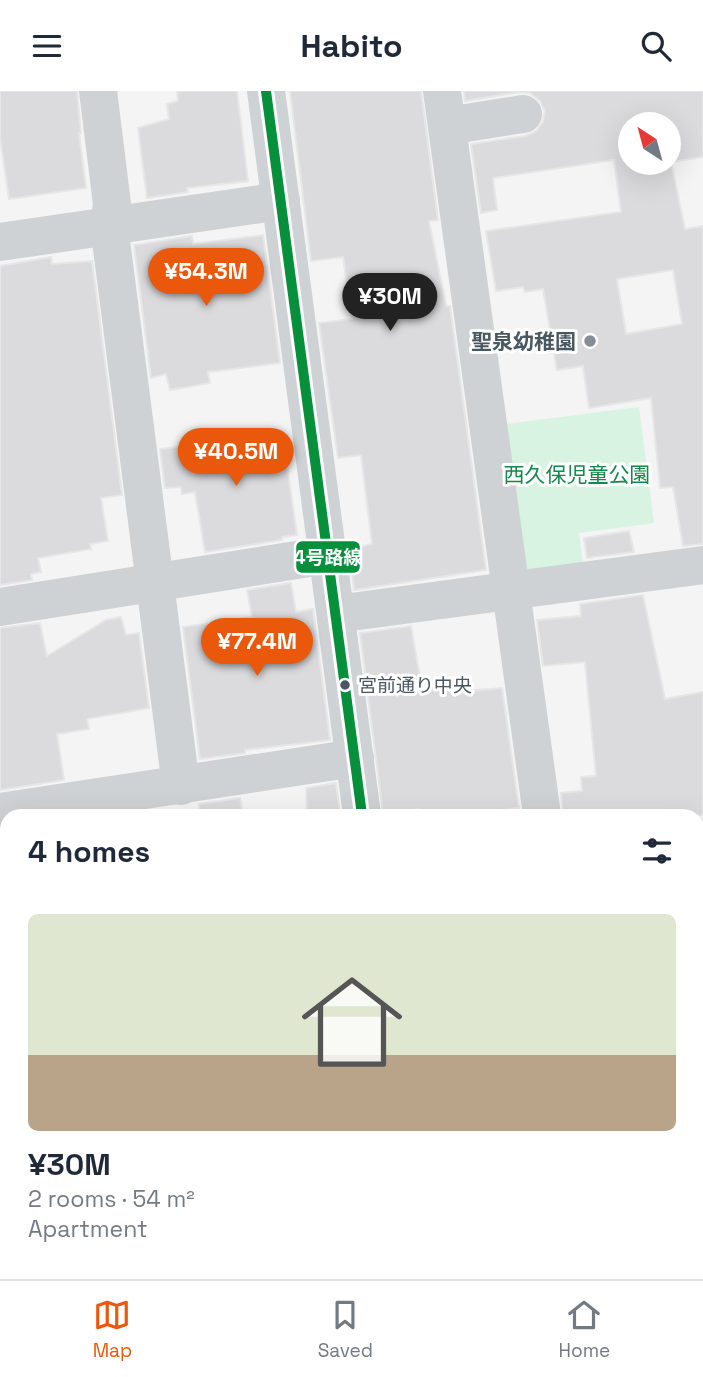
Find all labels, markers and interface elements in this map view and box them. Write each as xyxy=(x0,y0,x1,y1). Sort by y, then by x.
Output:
text: Habito xyxy=(300,26,403,66)
icon: menu xyxy=(28,27,66,65)
icon: search xyxy=(637,27,675,65)
north arrow xyxy=(618,112,681,175)
map controls xyxy=(618,112,681,175)
pin: ¥54.3M xyxy=(149,249,263,308)
text: ¥54.3M xyxy=(164,256,248,286)
pin: ¥30M xyxy=(349,273,431,333)
text: ¥30M xyxy=(358,281,422,311)
place label: 聖泉幼稚園 xyxy=(471,328,576,355)
marker: 聖泉幼稚園 xyxy=(582,333,598,349)
pin: ¥40.5M xyxy=(179,429,293,488)
text: ¥40.5M xyxy=(194,436,278,466)
park label: 西久保児童公園 xyxy=(504,461,651,488)
line badge: 4号路線 xyxy=(295,540,361,574)
text: 4号路線 xyxy=(293,545,363,570)
pin: ¥77.4M xyxy=(200,619,314,678)
text: ¥77.4M xyxy=(217,626,297,656)
place label: 宮前通り中央 xyxy=(358,673,472,698)
marker: 宮前通り中央 xyxy=(338,678,352,692)
text: 4 homes xyxy=(28,832,150,871)
icon: filters xyxy=(638,832,676,870)
icon: home xyxy=(289,959,415,1085)
text: ¥30M xyxy=(28,1145,111,1184)
text: 2 rooms · 54 m² xyxy=(28,1184,195,1214)
text: Apartment xyxy=(28,1214,148,1244)
tab: Map xyxy=(93,1296,132,1363)
tab: Saved xyxy=(318,1296,373,1363)
tab: Home xyxy=(558,1296,610,1363)

